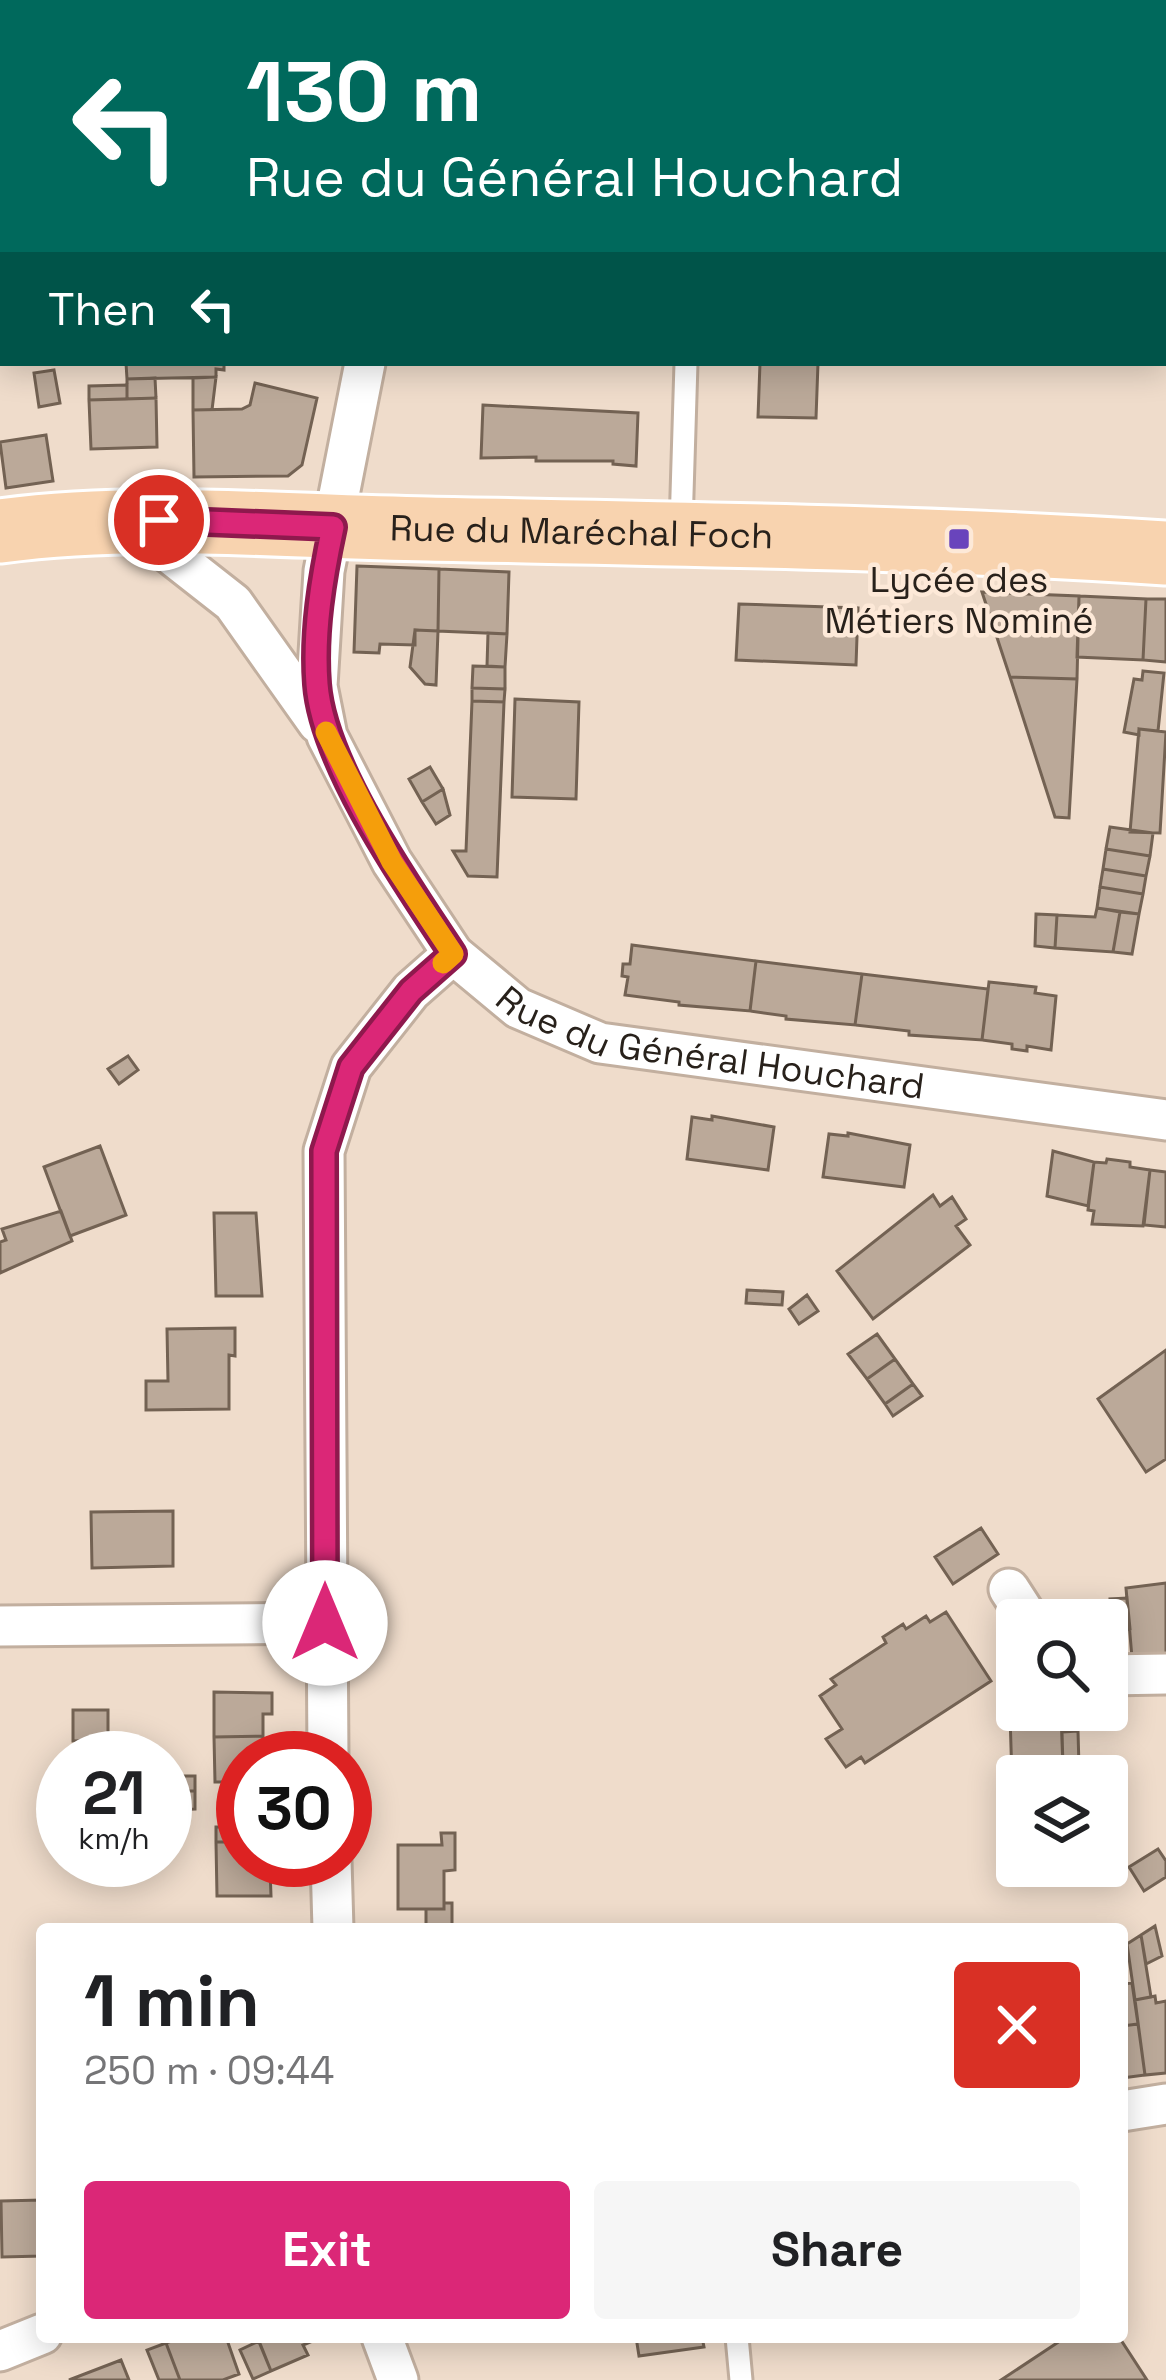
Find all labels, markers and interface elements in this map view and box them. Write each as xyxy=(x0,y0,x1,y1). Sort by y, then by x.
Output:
text: 130 m xyxy=(246,38,483,146)
icon: left xyxy=(48,48,204,204)
text: Rue du Général Houchard xyxy=(246,143,903,212)
icon: left xyxy=(180,276,246,342)
text: Then xyxy=(48,281,156,338)
pin xyxy=(108,469,210,571)
icon: arrive xyxy=(126,487,192,553)
street label: Rue du Maréchal Foch xyxy=(389,505,774,559)
marker: Lycée des Métiers Nominé xyxy=(946,526,972,552)
place label: Lycée des Métiers Nominé xyxy=(824,557,1094,644)
street label: Rue du Général Houchard xyxy=(486,976,927,1110)
position arrow xyxy=(262,1560,388,1686)
map controls xyxy=(996,1599,1128,1887)
button: search xyxy=(996,1599,1128,1731)
speed limit sign: 30 xyxy=(216,1731,372,1887)
text: 21 xyxy=(83,1755,145,1832)
button: layers xyxy=(996,1755,1128,1887)
text: km/h xyxy=(78,1819,150,1858)
text: 1 min xyxy=(84,1955,260,2047)
button: close xyxy=(954,1962,1080,2088)
text: 250 m · 09:44 xyxy=(84,2046,334,2095)
button: Exit xyxy=(84,2181,570,2319)
button: Share xyxy=(594,2181,1080,2319)

